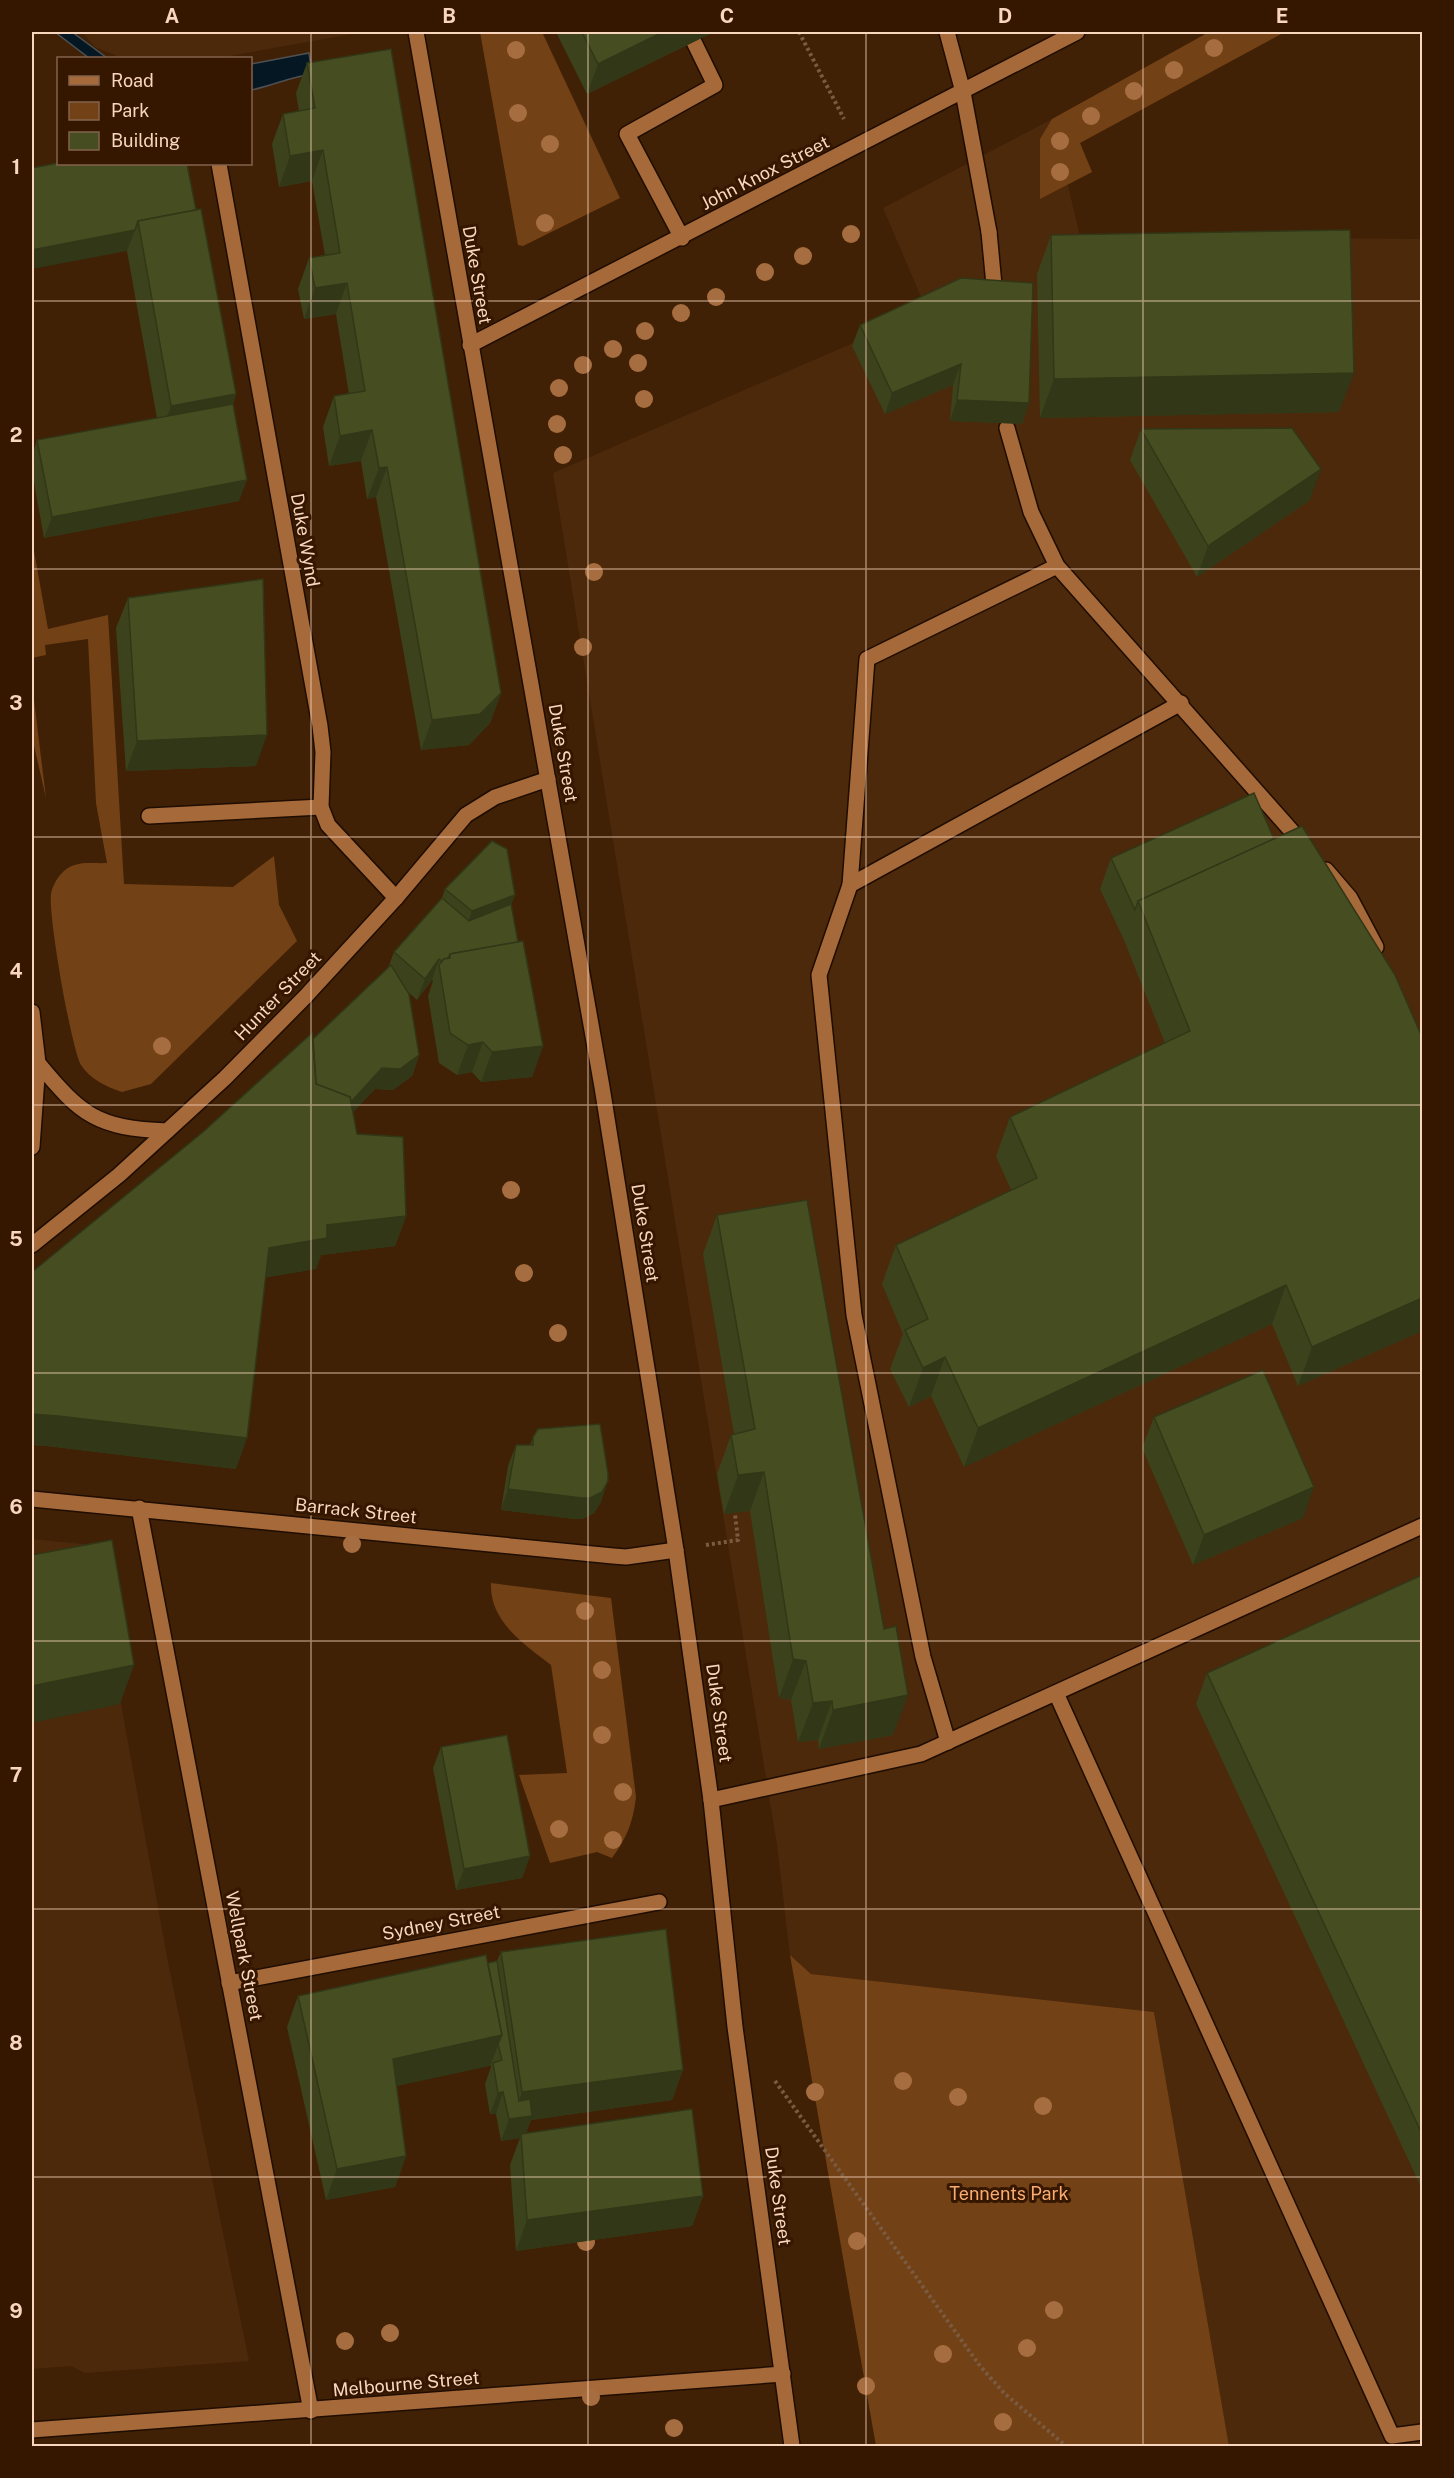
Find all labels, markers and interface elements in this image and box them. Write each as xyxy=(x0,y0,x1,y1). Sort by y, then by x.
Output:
text: A xyxy=(165,4,179,28)
text: B xyxy=(442,4,456,28)
text: C xyxy=(720,4,734,28)
text: D xyxy=(998,4,1012,28)
text: E xyxy=(1276,4,1288,28)
legend xyxy=(57,57,252,165)
text: Road xyxy=(111,70,154,91)
text: Park xyxy=(111,100,149,121)
text: Building xyxy=(111,130,180,151)
street label: John Knox Street xyxy=(697,131,833,214)
text: 1 xyxy=(12,155,20,179)
street label: Duke Street xyxy=(458,224,496,326)
text: 2 xyxy=(10,423,22,447)
street label: Duke Wynd xyxy=(287,491,324,588)
text: 3 xyxy=(9,691,23,715)
street label: Duke Street xyxy=(544,702,582,804)
street label: Hunter Street xyxy=(230,947,325,1044)
text: 4 xyxy=(9,959,23,983)
street label: Duke Street xyxy=(627,1182,664,1284)
text: 5 xyxy=(9,1227,23,1251)
street label: Barrack Street xyxy=(294,1494,418,1527)
text: 6 xyxy=(9,1495,23,1519)
street label: Duke Street xyxy=(702,1662,737,1764)
text: 7 xyxy=(10,1763,22,1787)
street label: Wellpark Street xyxy=(222,1889,267,2023)
street label: Sydney Street xyxy=(380,1901,502,1944)
text: 8 xyxy=(9,2031,23,2055)
street label: Duke Street xyxy=(761,2145,796,2247)
park label: Tennents Park xyxy=(949,2183,1069,2204)
text: 9 xyxy=(9,2299,23,2323)
street label: Melbourne Street xyxy=(332,2367,480,2400)

